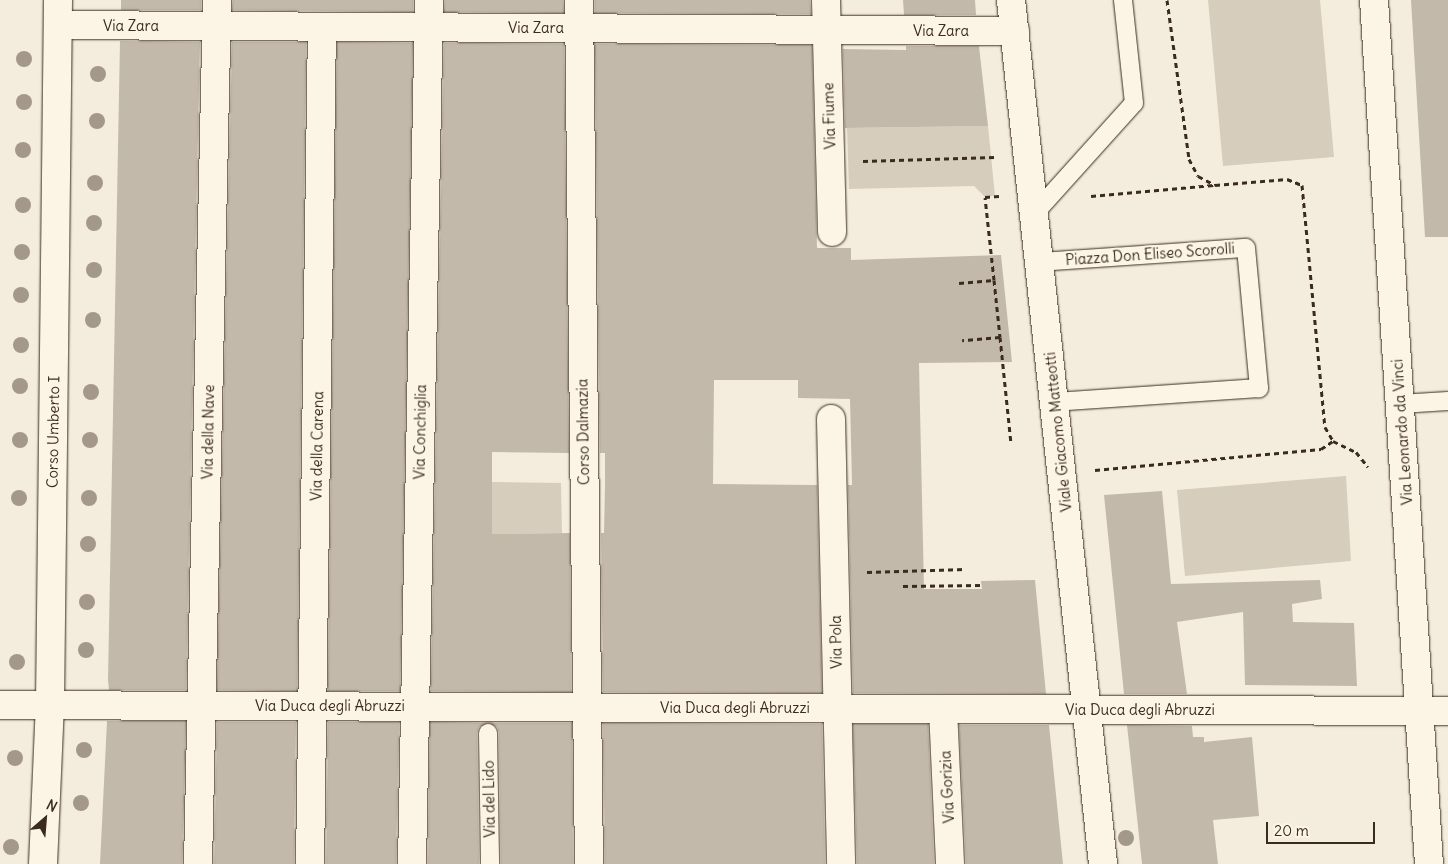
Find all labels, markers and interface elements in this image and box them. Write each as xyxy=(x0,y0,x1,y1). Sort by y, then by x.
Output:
street label: Via Zara xyxy=(103,17,159,35)
street label: Via Zara xyxy=(508,19,564,37)
street label: Via Zara xyxy=(913,22,969,40)
street label: Via Fiume xyxy=(819,82,839,150)
street label: Piazza Don Eliseo Scorolli xyxy=(1065,239,1235,269)
street label: Viale Giacomo Matteotti xyxy=(1041,351,1075,513)
street label: Via Leonardo da Vinci xyxy=(1388,358,1416,506)
street label: Corso Umberto I xyxy=(43,376,63,488)
street label: Corso Dalmazia xyxy=(573,379,593,485)
street label: Via della Nave xyxy=(198,384,218,480)
street label: Via Conchiglia xyxy=(410,384,430,480)
street label: Via della Carena xyxy=(307,391,327,501)
street label: Via Pola xyxy=(827,615,845,669)
street label: Via Duca degli Abruzzi xyxy=(255,697,405,715)
street label: Via Duca degli Abruzzi xyxy=(660,699,810,717)
street label: Via Duca degli Abruzzi xyxy=(1065,701,1215,719)
street label: Via Gorizia xyxy=(936,750,958,824)
street label: Via del Lido xyxy=(479,760,499,838)
north arrow xyxy=(20,794,70,844)
text: N xyxy=(43,795,60,816)
scale bar xyxy=(1268,812,1377,844)
text: 20 m xyxy=(1274,821,1309,840)

